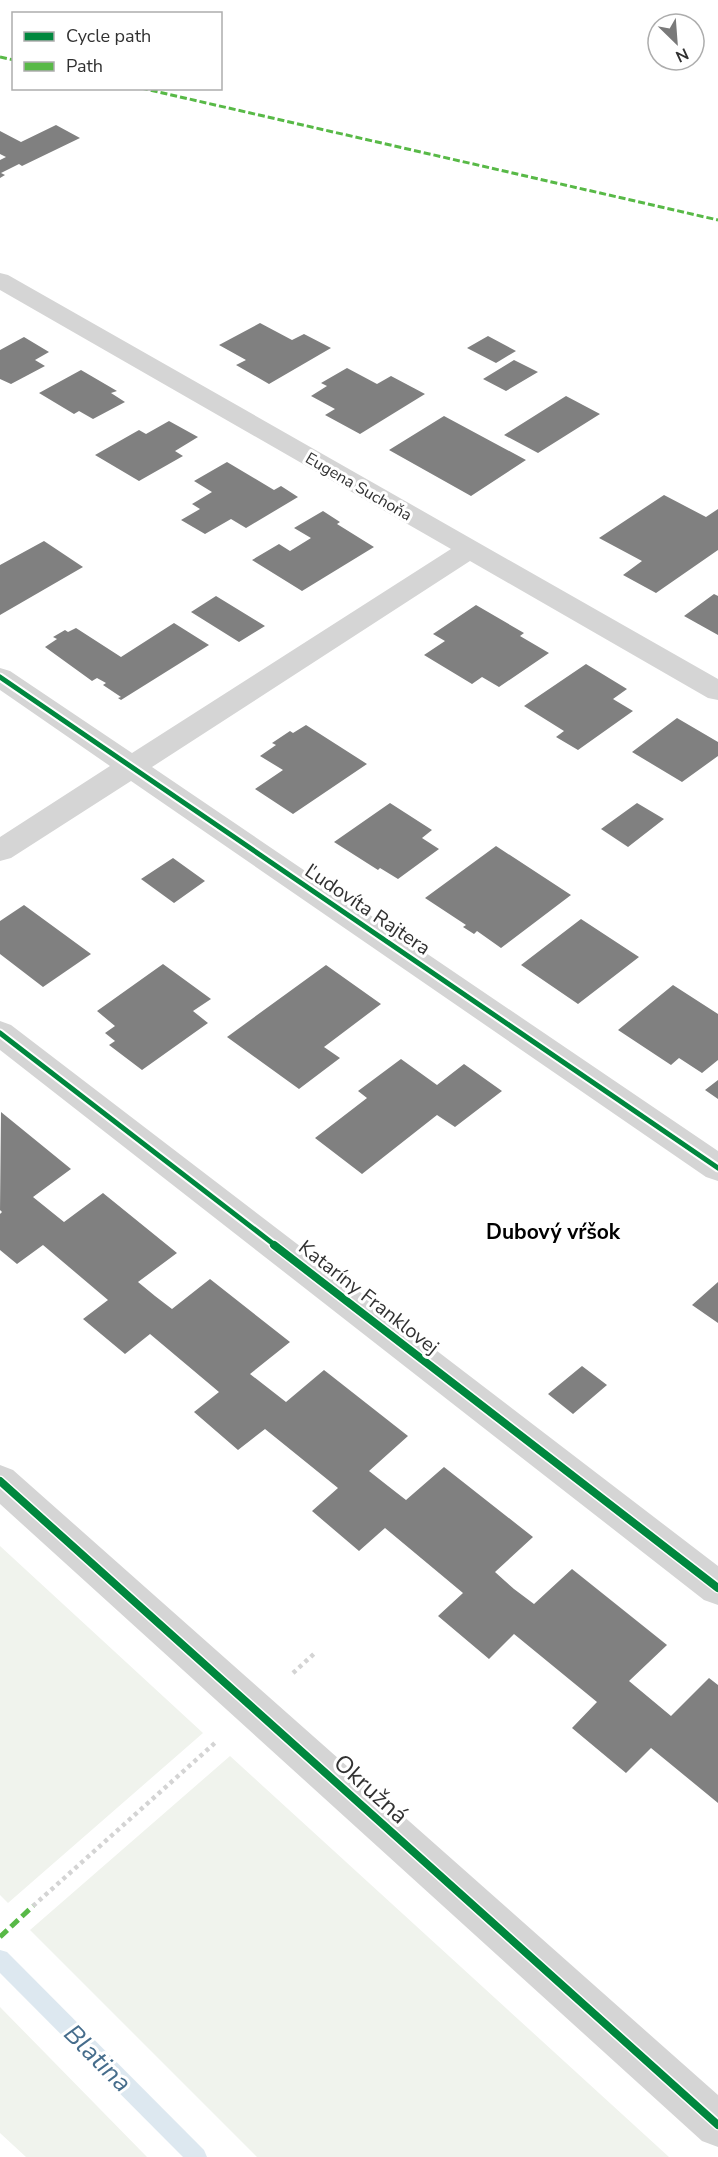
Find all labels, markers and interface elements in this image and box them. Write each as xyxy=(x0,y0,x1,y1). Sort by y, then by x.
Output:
legend xyxy=(12,12,222,90)
north arrow xyxy=(646,12,706,72)
text: Cycle path xyxy=(66,24,151,48)
text: N xyxy=(672,42,692,67)
text: Path xyxy=(66,54,103,78)
street label: Eugena Suchoňa xyxy=(301,447,416,526)
street label: Ľudovíta Rajtera xyxy=(300,857,436,961)
district label: Dubový vŕšok xyxy=(486,1218,621,1246)
street label: Kataríny Franklovej xyxy=(293,1234,444,1361)
street label: Okružná xyxy=(327,1747,415,1831)
water label: Blatina xyxy=(56,2017,139,2100)

